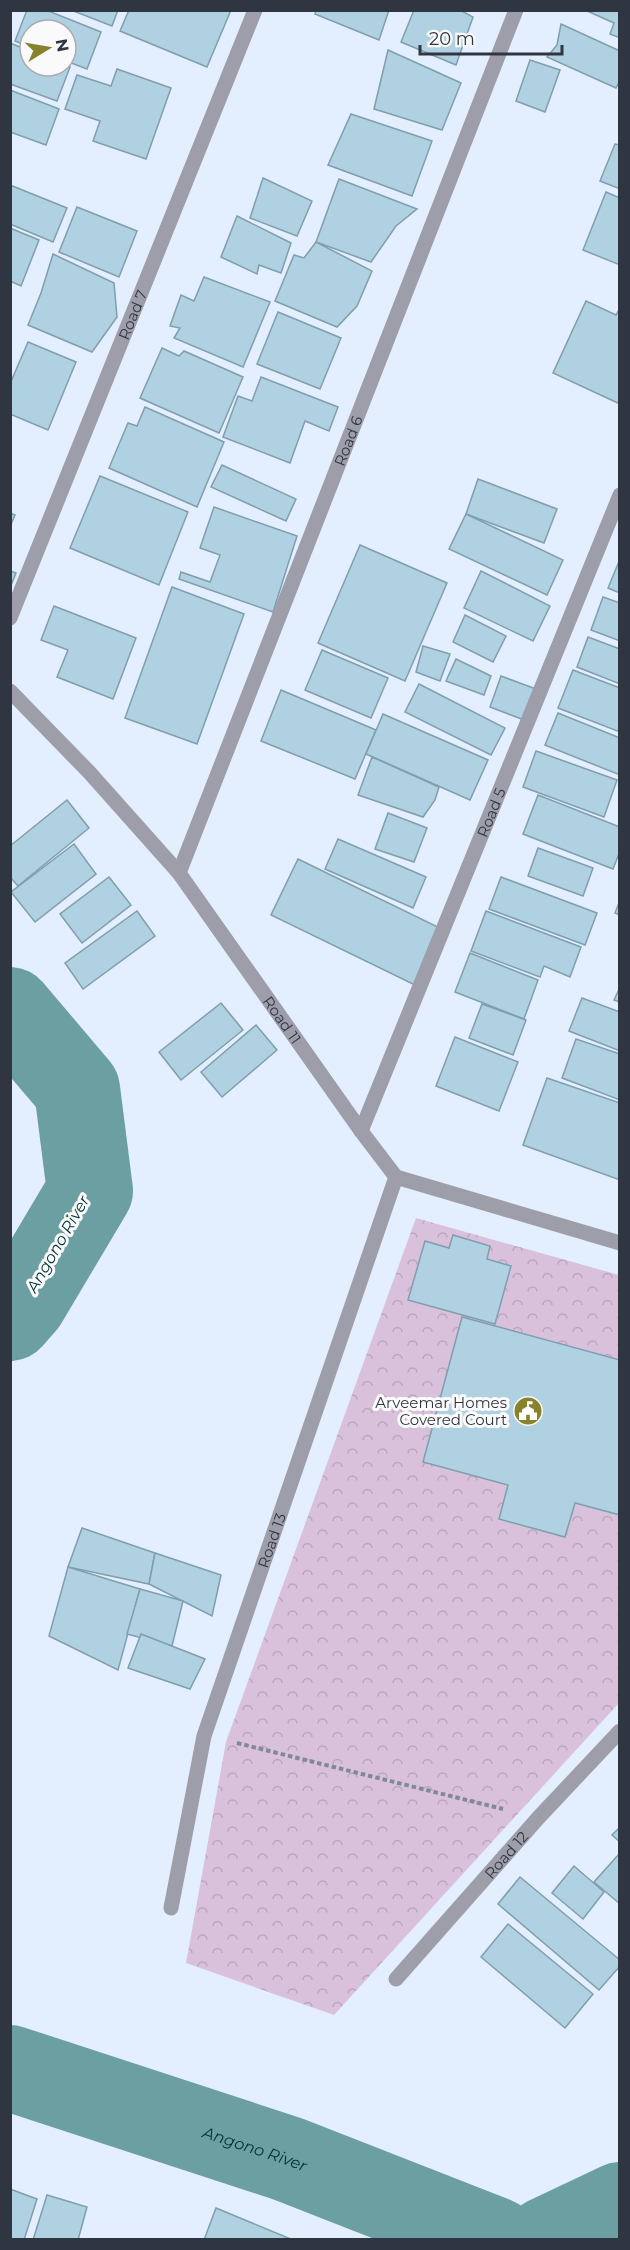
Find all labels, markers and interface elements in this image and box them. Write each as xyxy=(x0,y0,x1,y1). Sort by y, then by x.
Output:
north arrow xyxy=(18,18,78,78)
scale bar xyxy=(420,18,562,56)
text: 20 m xyxy=(429,28,475,50)
text: N xyxy=(52,37,73,53)
street label: Road 7 xyxy=(114,287,151,342)
street label: Road 6 xyxy=(329,413,366,469)
street label: Road 5 xyxy=(472,785,509,840)
street label: Road 11 xyxy=(259,992,306,1047)
water label: Angono River xyxy=(22,1192,94,1297)
place label: Arveemar Homes Covered Court xyxy=(375,1393,507,1429)
public building icon: Arveemar Homes Covered Court xyxy=(512,1395,544,1427)
street label: Road 13 xyxy=(253,1510,289,1570)
street label: Road 12 xyxy=(480,1827,532,1882)
water label: Angono River xyxy=(200,2122,311,2175)

